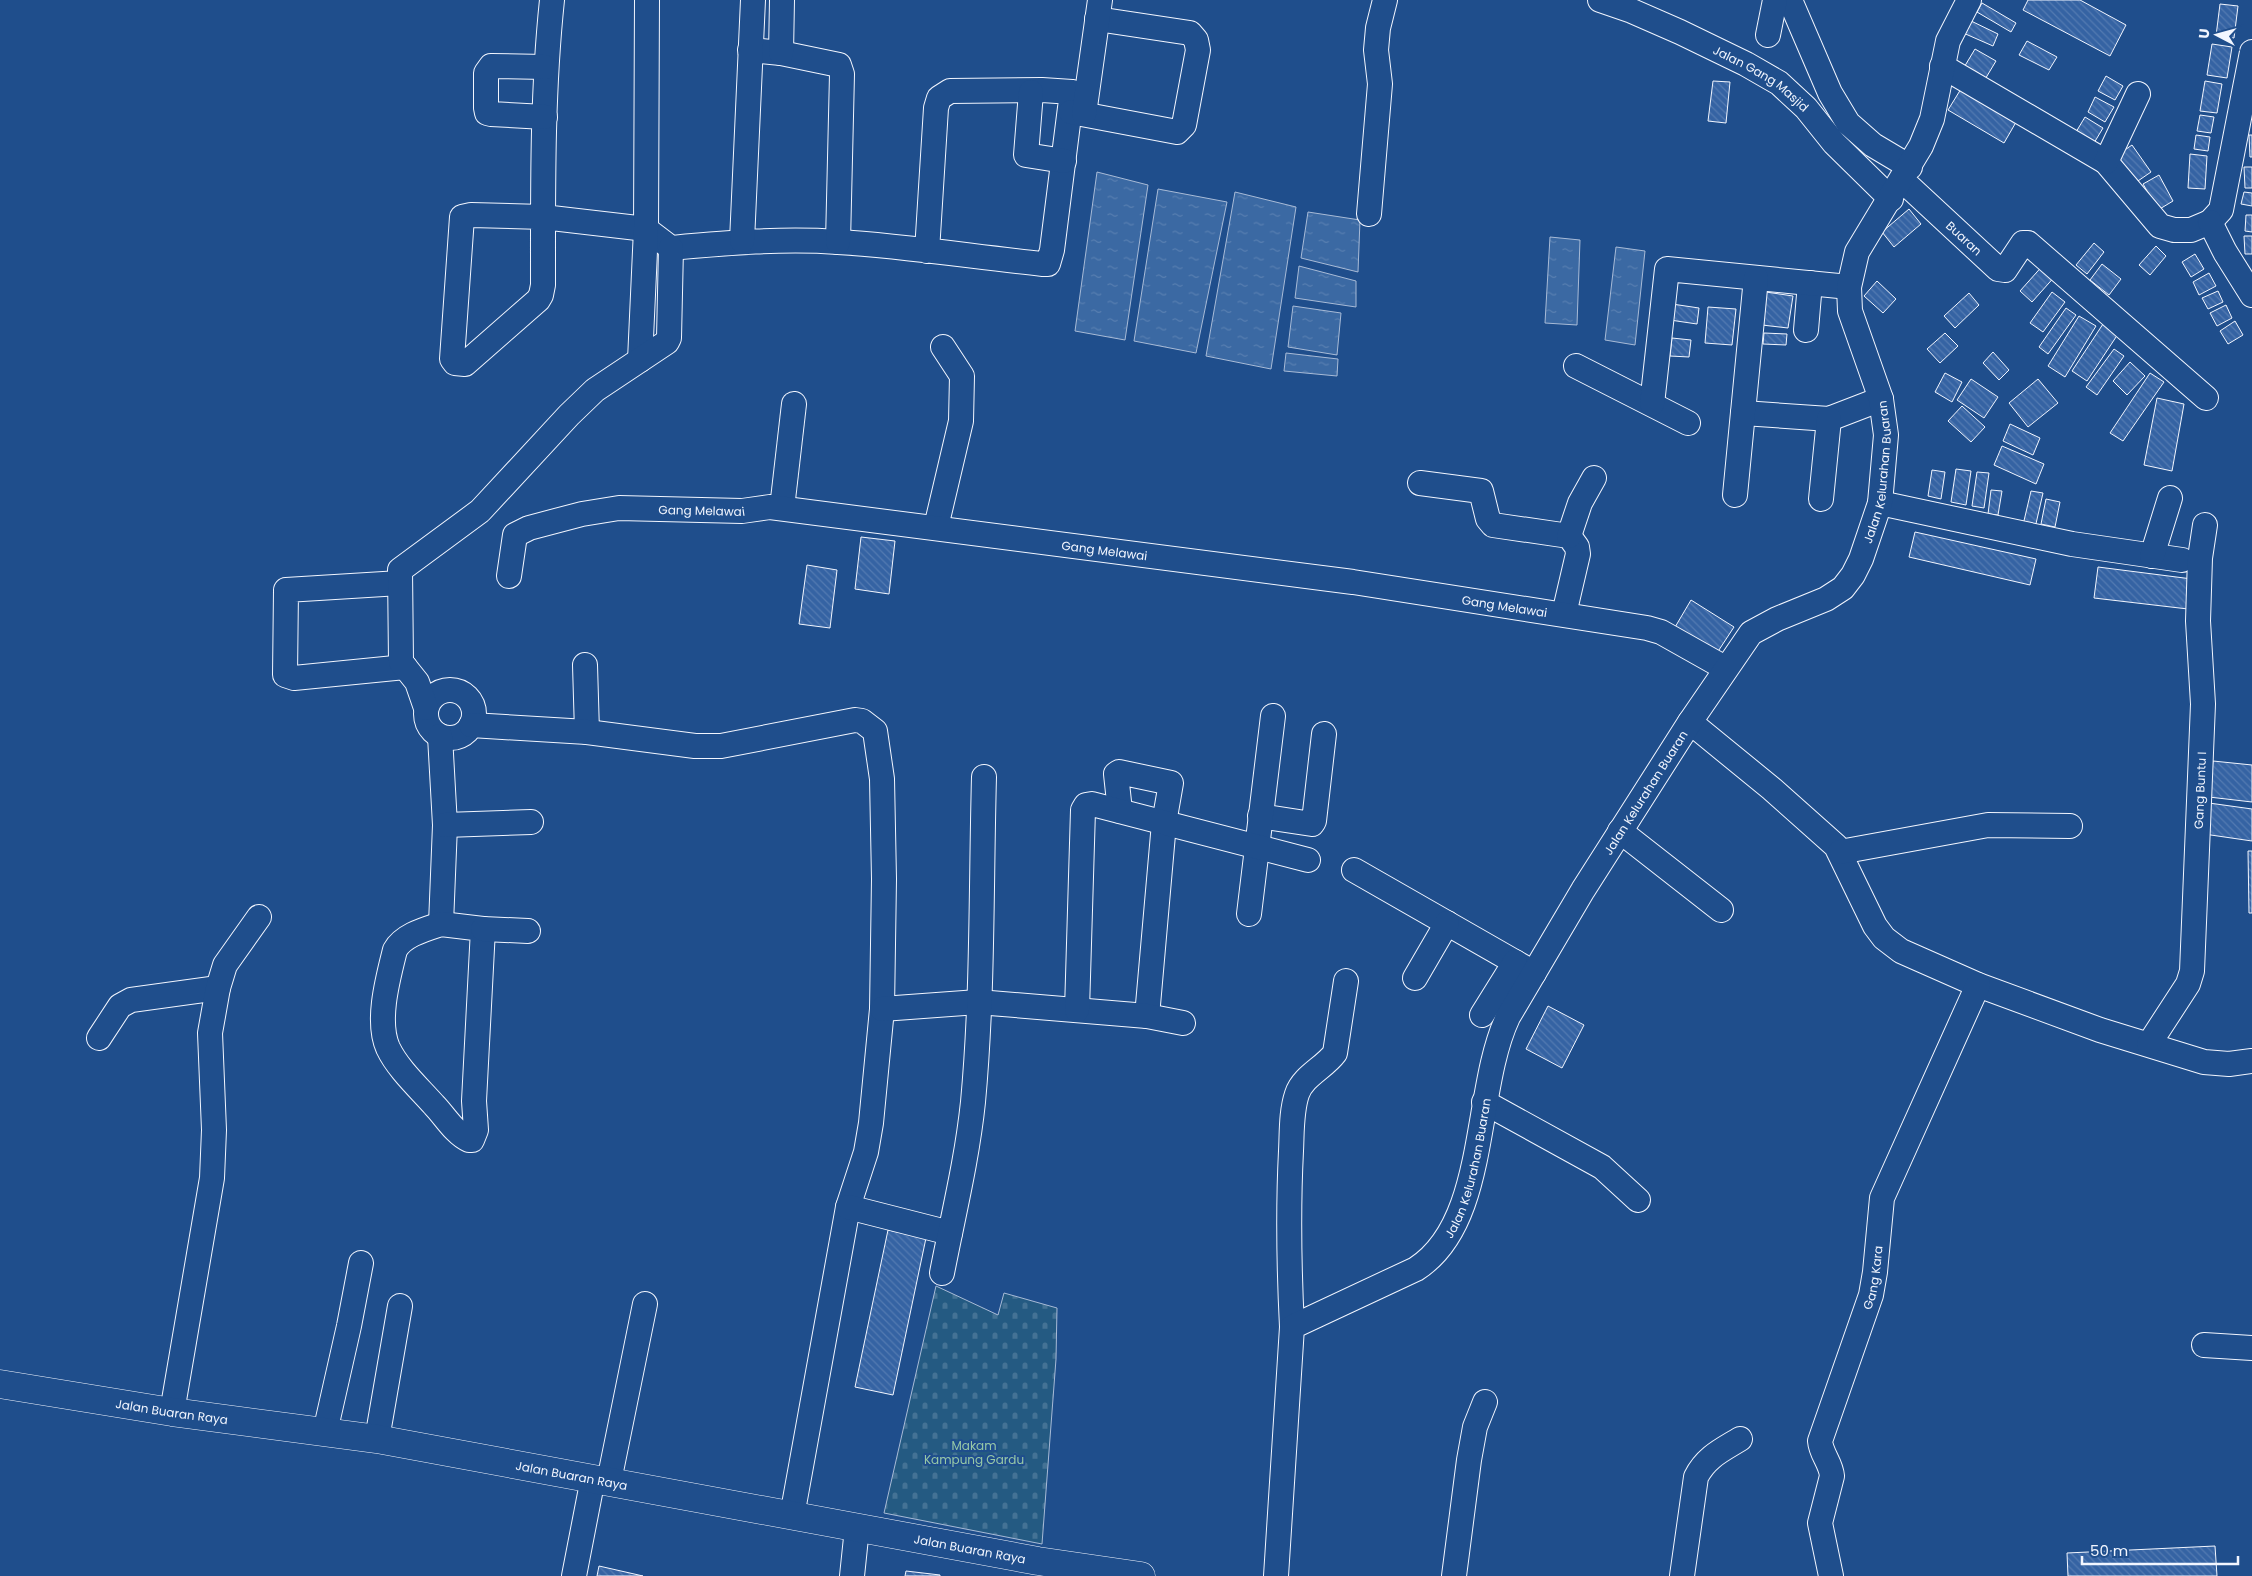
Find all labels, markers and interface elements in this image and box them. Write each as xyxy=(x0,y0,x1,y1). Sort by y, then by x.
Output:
north arrow xyxy=(2192,10,2242,60)
text: U xyxy=(2194,28,2215,40)
street label: Jalan Gang Masjid xyxy=(1710,41,1813,115)
street label: Buaran xyxy=(1943,217,1986,259)
street label: Jalan Kelurahan Buaran xyxy=(1859,400,1895,545)
street label: Gang Melawai xyxy=(658,500,746,519)
street label: Gang Melawai xyxy=(1061,536,1148,564)
street label: Gang Melawai xyxy=(1461,591,1549,621)
street label: Jalan Kelurahan Buaran xyxy=(1599,727,1691,858)
street label: Gang Buntu I xyxy=(2189,751,2210,829)
street label: Jalan Kelurahan Buaran xyxy=(1440,1097,1494,1241)
street label: Gang Kara xyxy=(1858,1245,1886,1312)
street label: Jalan Buaran Raya xyxy=(114,1394,229,1428)
park label: Makam Kampung Gardu xyxy=(924,1437,1024,1468)
street label: Jalan Buaran Raya xyxy=(514,1456,629,1494)
street label: Jalan Buaran Raya xyxy=(913,1530,1027,1567)
scale bar xyxy=(2082,1534,2238,1566)
text: 50 m xyxy=(2090,1540,2128,1561)

